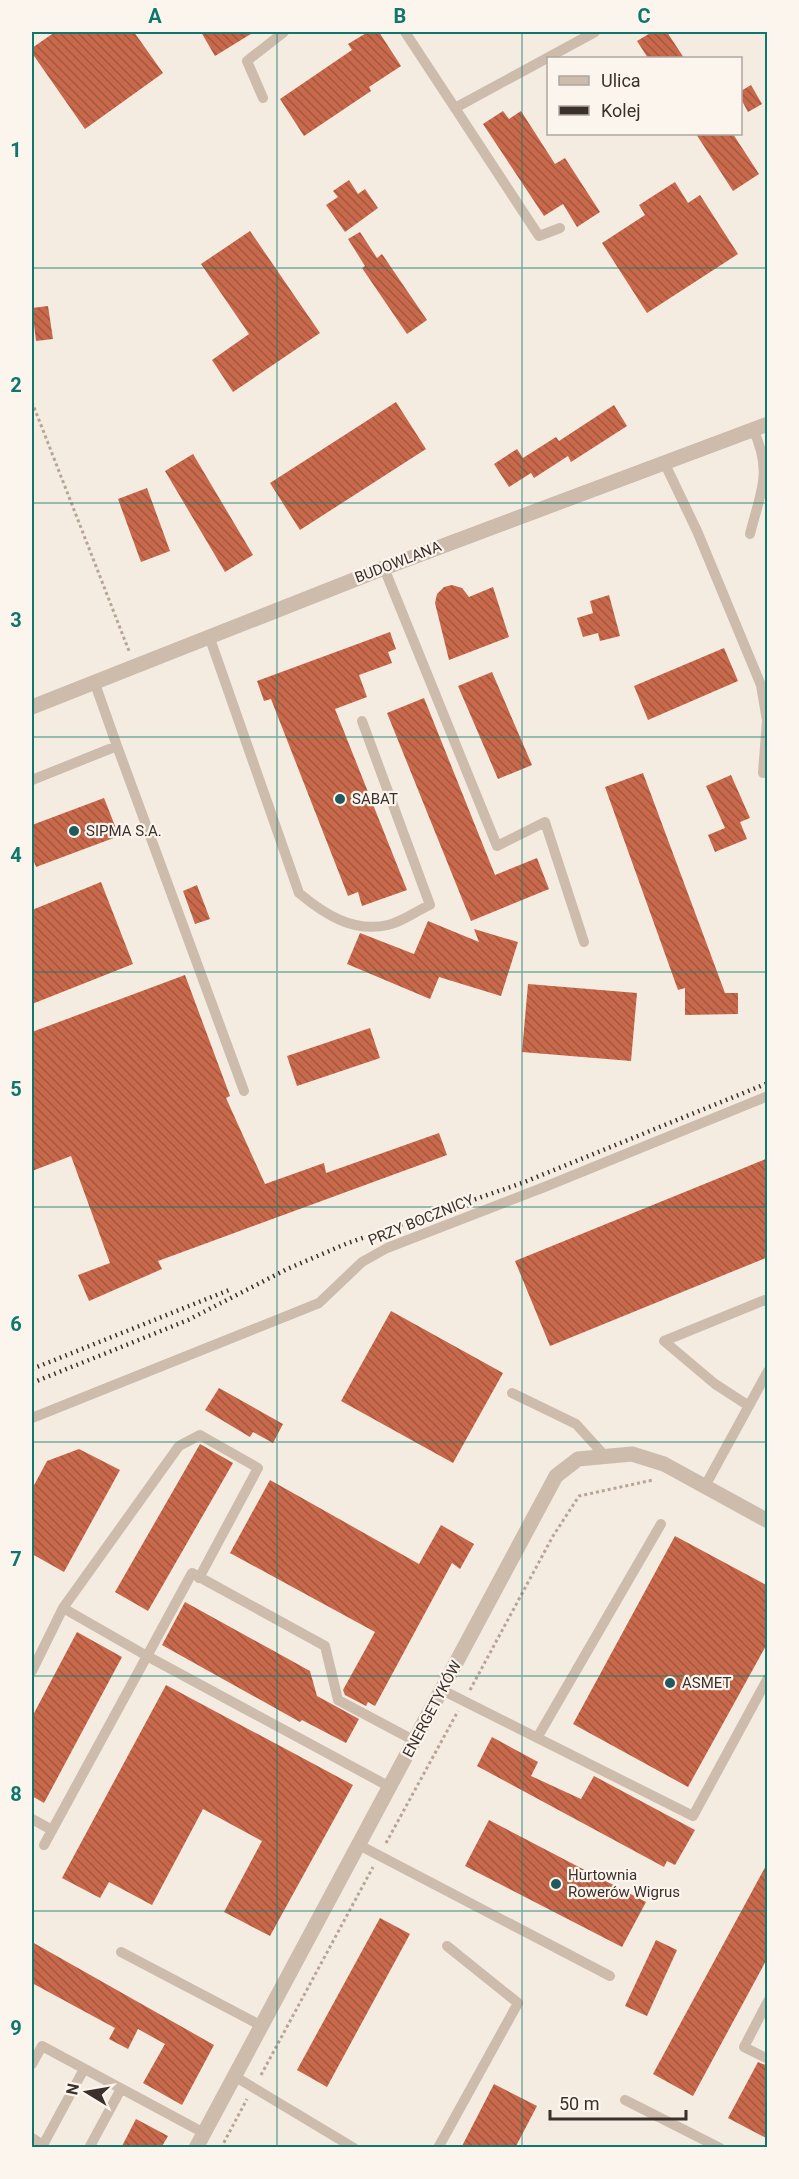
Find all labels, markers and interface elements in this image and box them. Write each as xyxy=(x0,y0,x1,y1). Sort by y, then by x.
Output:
text: A xyxy=(148,4,162,28)
text: B xyxy=(394,4,406,28)
text: C xyxy=(637,4,651,28)
legend xyxy=(547,57,742,135)
text: Ulica xyxy=(601,70,641,91)
text: Kolej xyxy=(601,100,641,121)
text: 1 xyxy=(10,138,22,162)
text: 2 xyxy=(10,373,22,397)
street label: BUDOWLANA xyxy=(352,537,444,587)
text: 3 xyxy=(10,608,22,632)
place label: SABAT xyxy=(352,790,398,808)
marker: SABAT xyxy=(333,792,347,806)
place label: SIPMA S.A. xyxy=(86,822,162,840)
marker: SIPMA S.A. xyxy=(67,824,81,838)
text: 4 xyxy=(10,843,22,867)
text: 5 xyxy=(10,1077,22,1101)
street label: PRZY BOCZNICY xyxy=(366,1191,476,1249)
text: 6 xyxy=(10,1312,22,1336)
text: 7 xyxy=(10,1547,22,1571)
street label: ENERGETYKÓW xyxy=(399,1658,465,1760)
place label: ASMET xyxy=(682,1674,731,1692)
marker: ASMET xyxy=(663,1676,677,1690)
text: 8 xyxy=(10,1782,22,1806)
place label: Hurtownia Rowerów Wigrus xyxy=(568,1866,680,1901)
marker: Hurtownia Rowerów Wigrus xyxy=(549,1877,563,1891)
text: 9 xyxy=(10,2016,22,2040)
north arrow xyxy=(57,2062,117,2122)
text: N xyxy=(62,2082,83,2097)
scale bar xyxy=(550,2083,686,2121)
text: 50 m xyxy=(559,2093,599,2114)

